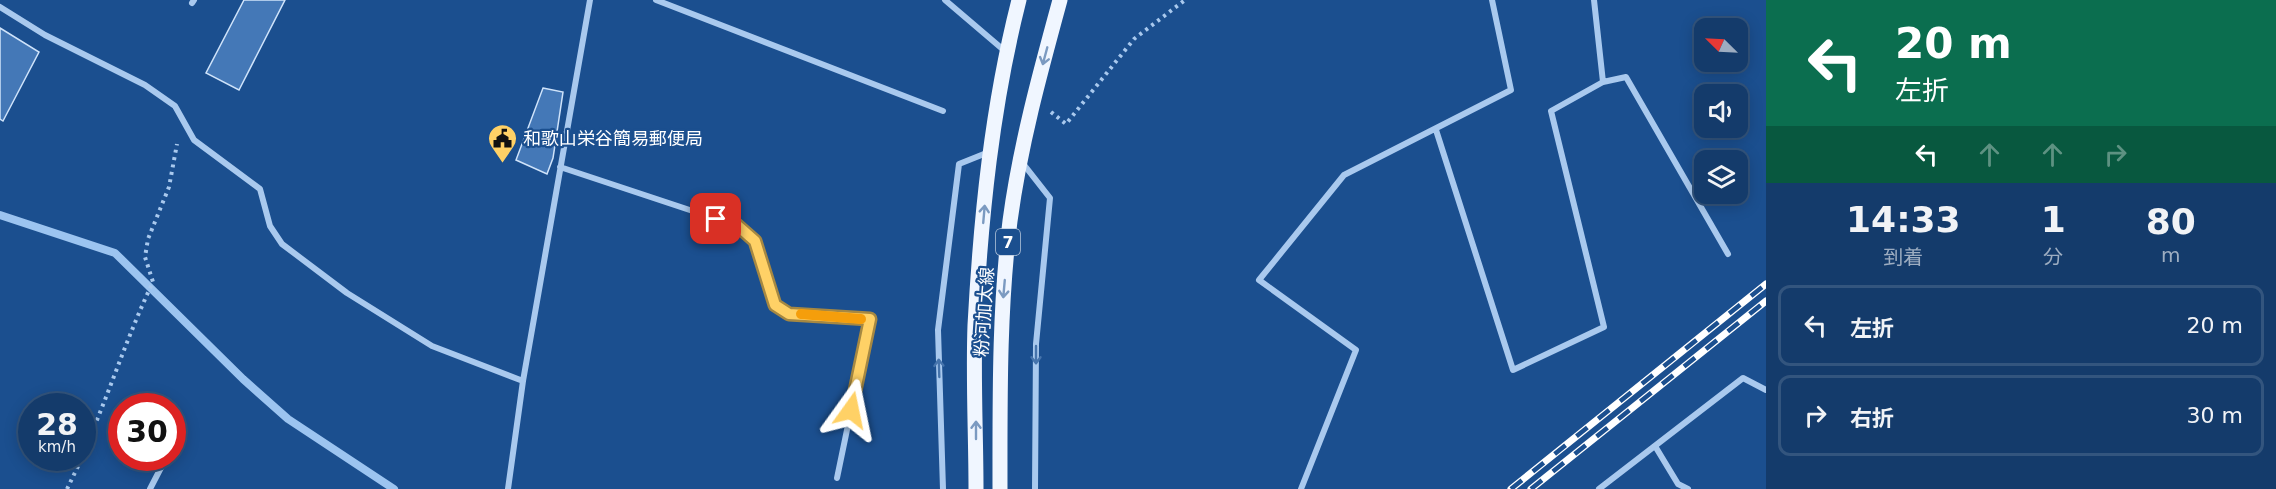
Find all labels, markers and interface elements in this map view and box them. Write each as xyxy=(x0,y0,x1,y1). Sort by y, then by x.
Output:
north arrow xyxy=(1694,18,1748,72)
map controls xyxy=(1694,18,1748,204)
text: 20 m xyxy=(1895,19,2012,68)
icon: left xyxy=(1796,24,1874,102)
one-way arrow xyxy=(1039,47,1050,66)
text: 左折 xyxy=(1895,75,1949,106)
button: sound xyxy=(1694,84,1748,138)
public building icon: 和歌山栄谷簡易郵便局 xyxy=(486,122,518,164)
place label: 和歌山栄谷簡易郵便局 xyxy=(523,128,703,149)
icon: left xyxy=(1910,138,1943,171)
icon: ahead xyxy=(1973,138,2006,171)
icon: ahead xyxy=(2036,138,2069,171)
icon: right xyxy=(2099,138,2132,171)
button: layers xyxy=(1694,150,1748,204)
pin xyxy=(690,193,741,244)
text: 14:33 xyxy=(1846,199,1961,240)
text: 1 xyxy=(2041,199,2066,240)
text: 80 xyxy=(2146,201,2196,242)
icon: arrive xyxy=(699,202,732,235)
one-way arrow xyxy=(979,205,990,225)
road number: 7 xyxy=(996,229,1020,255)
text: m xyxy=(2161,243,2181,267)
text: 到着 xyxy=(1883,245,1923,269)
text: 分 xyxy=(2043,245,2063,269)
street label: 粉河加太線 xyxy=(970,266,998,358)
one-way arrow xyxy=(998,279,1009,299)
icon: left xyxy=(1799,309,1832,342)
text: 20 m xyxy=(2187,313,2243,338)
text: 左折 xyxy=(1850,316,1894,341)
one-way arrow xyxy=(1030,345,1042,365)
one-way arrow xyxy=(933,358,944,378)
position arrow xyxy=(819,378,883,442)
speed limit sign: 30 xyxy=(108,393,186,471)
icon: right xyxy=(1799,399,1832,432)
text: 30 m xyxy=(2187,403,2243,428)
text: 右折 xyxy=(1850,406,1894,431)
text: 28 xyxy=(36,407,78,442)
one-way arrow xyxy=(970,421,982,441)
text: km/h xyxy=(38,438,76,456)

